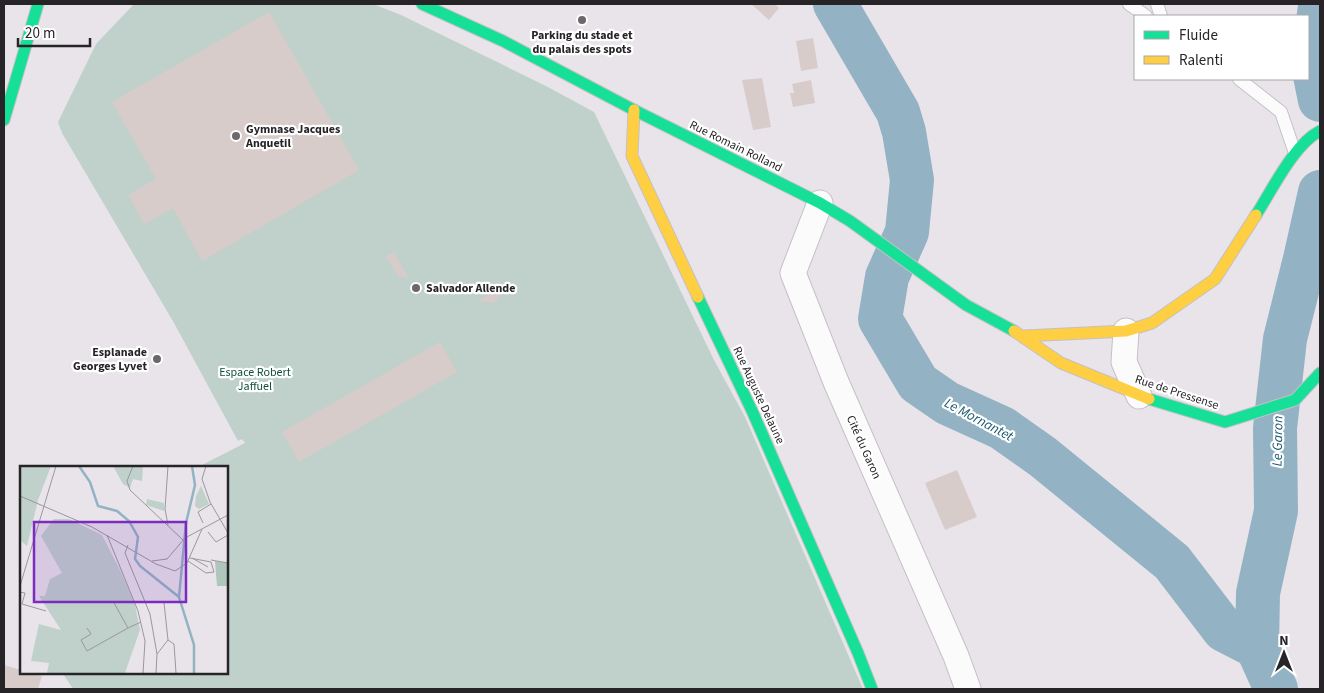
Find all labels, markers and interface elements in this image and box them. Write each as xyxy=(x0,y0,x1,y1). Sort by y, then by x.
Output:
marker: Parking du stade et du palais des spots xyxy=(576,14,588,26)
scale bar xyxy=(18,15,90,47)
legend xyxy=(1134,15,1309,80)
text: 20 m xyxy=(25,23,55,44)
text: Fluide xyxy=(1179,25,1218,46)
place label: Parking du stade et du palais des spots xyxy=(531,27,633,58)
text: Ralenti xyxy=(1179,50,1223,71)
street label: Rue Romain Rolland xyxy=(686,117,785,176)
place label: Gymnase Jacques Anquetil xyxy=(245,121,340,152)
marker: Gymnase Jacques Anquetil xyxy=(230,130,242,142)
place label: Salvador Allende xyxy=(426,280,515,297)
marker: Salvador Allende xyxy=(410,282,422,294)
place label: Esplanade Georges Lyvet xyxy=(73,344,147,375)
street label: Rue Auguste Delaune xyxy=(728,344,789,447)
marker: Esplanade Georges Lyvet xyxy=(151,353,163,365)
park label: Espace Robert Jaffuel xyxy=(219,364,291,395)
street label: Rue de Pressense xyxy=(1133,371,1221,414)
water label: Le Mornantet xyxy=(941,393,1017,447)
street label: Cité du Garon xyxy=(842,413,885,482)
water label: Le Garon xyxy=(1268,415,1288,467)
inset map xyxy=(20,466,228,673)
north arrow xyxy=(1259,628,1309,678)
text: N xyxy=(1279,631,1289,651)

